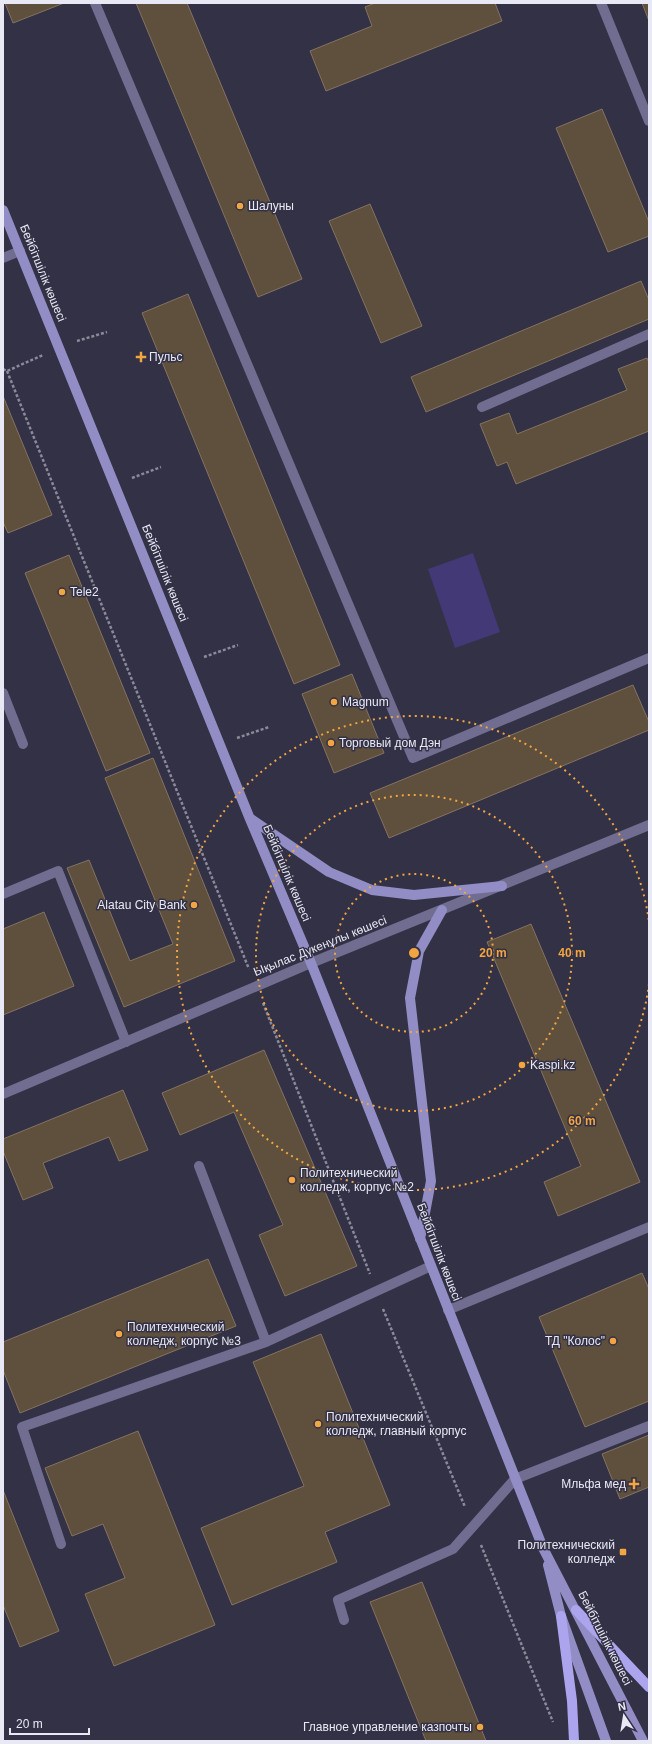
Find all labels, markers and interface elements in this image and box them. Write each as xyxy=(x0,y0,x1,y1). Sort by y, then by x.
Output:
place label: Шалуны xyxy=(248,199,294,213)
marker: Шалуны xyxy=(235,201,245,211)
street label: Бейбітшілік көшесі xyxy=(17,222,69,324)
place label: Пульс xyxy=(149,350,183,364)
marker: Пульс xyxy=(136,352,146,362)
street label: Бейбітшілік көшесі xyxy=(139,522,191,624)
place label: Tele2 xyxy=(70,585,99,599)
marker: Tele2 xyxy=(57,587,67,597)
place label: Magnum xyxy=(342,695,389,709)
marker: Magnum xyxy=(329,697,339,707)
place label: Торговый дом Дэн xyxy=(339,736,441,750)
marker: Торговый дом Дэн xyxy=(326,738,336,748)
street label: Бейбітшілік көшесі xyxy=(260,823,314,923)
place label: Alatau City Bank xyxy=(97,898,187,912)
marker: Alatau City Bank xyxy=(189,900,199,910)
street label: Ықылас Дүкенұлы көшесі xyxy=(251,913,389,979)
centre of rings xyxy=(407,946,421,960)
text: 20 m xyxy=(479,946,507,960)
text: 40 m xyxy=(558,946,586,960)
place label: Kaspi.kz xyxy=(530,1058,575,1072)
marker: Kaspi.kz xyxy=(517,1060,527,1070)
text: 60 m xyxy=(568,1114,596,1128)
place label: Политехнический колледж, корпус №2 xyxy=(300,1166,414,1194)
marker: Политехнический колледж, корпус №2 xyxy=(287,1175,297,1185)
street label: Бейбітшілік көшесі xyxy=(414,1201,464,1303)
place label: Политехнический колледж, корпус №3 xyxy=(127,1320,241,1348)
marker: Политехнический колледж, корпус №3 xyxy=(114,1329,124,1339)
place label: ТД "Колос" xyxy=(545,1334,605,1348)
marker: ТД "Колос" xyxy=(608,1336,618,1346)
place label: Политехнический колледж, главный корпус xyxy=(326,1410,466,1438)
marker: Политехнический колледж, главный корпус xyxy=(313,1419,323,1429)
place label: Мльфа мед xyxy=(561,1477,626,1491)
marker: Мльфа мед xyxy=(629,1479,639,1489)
place label: Политехнический колледж xyxy=(518,1538,615,1566)
marker: Политехнический колледж xyxy=(618,1547,628,1557)
street label: Бейбітшілік көшесі xyxy=(575,1589,635,1687)
north arrow xyxy=(604,1696,644,1736)
text: N xyxy=(617,1700,627,1713)
scale bar xyxy=(10,1710,89,1736)
text: 20 m xyxy=(16,1717,43,1731)
place label: Главное управление казпочты xyxy=(303,1720,472,1734)
marker: Главное управление казпочты xyxy=(475,1722,485,1732)

